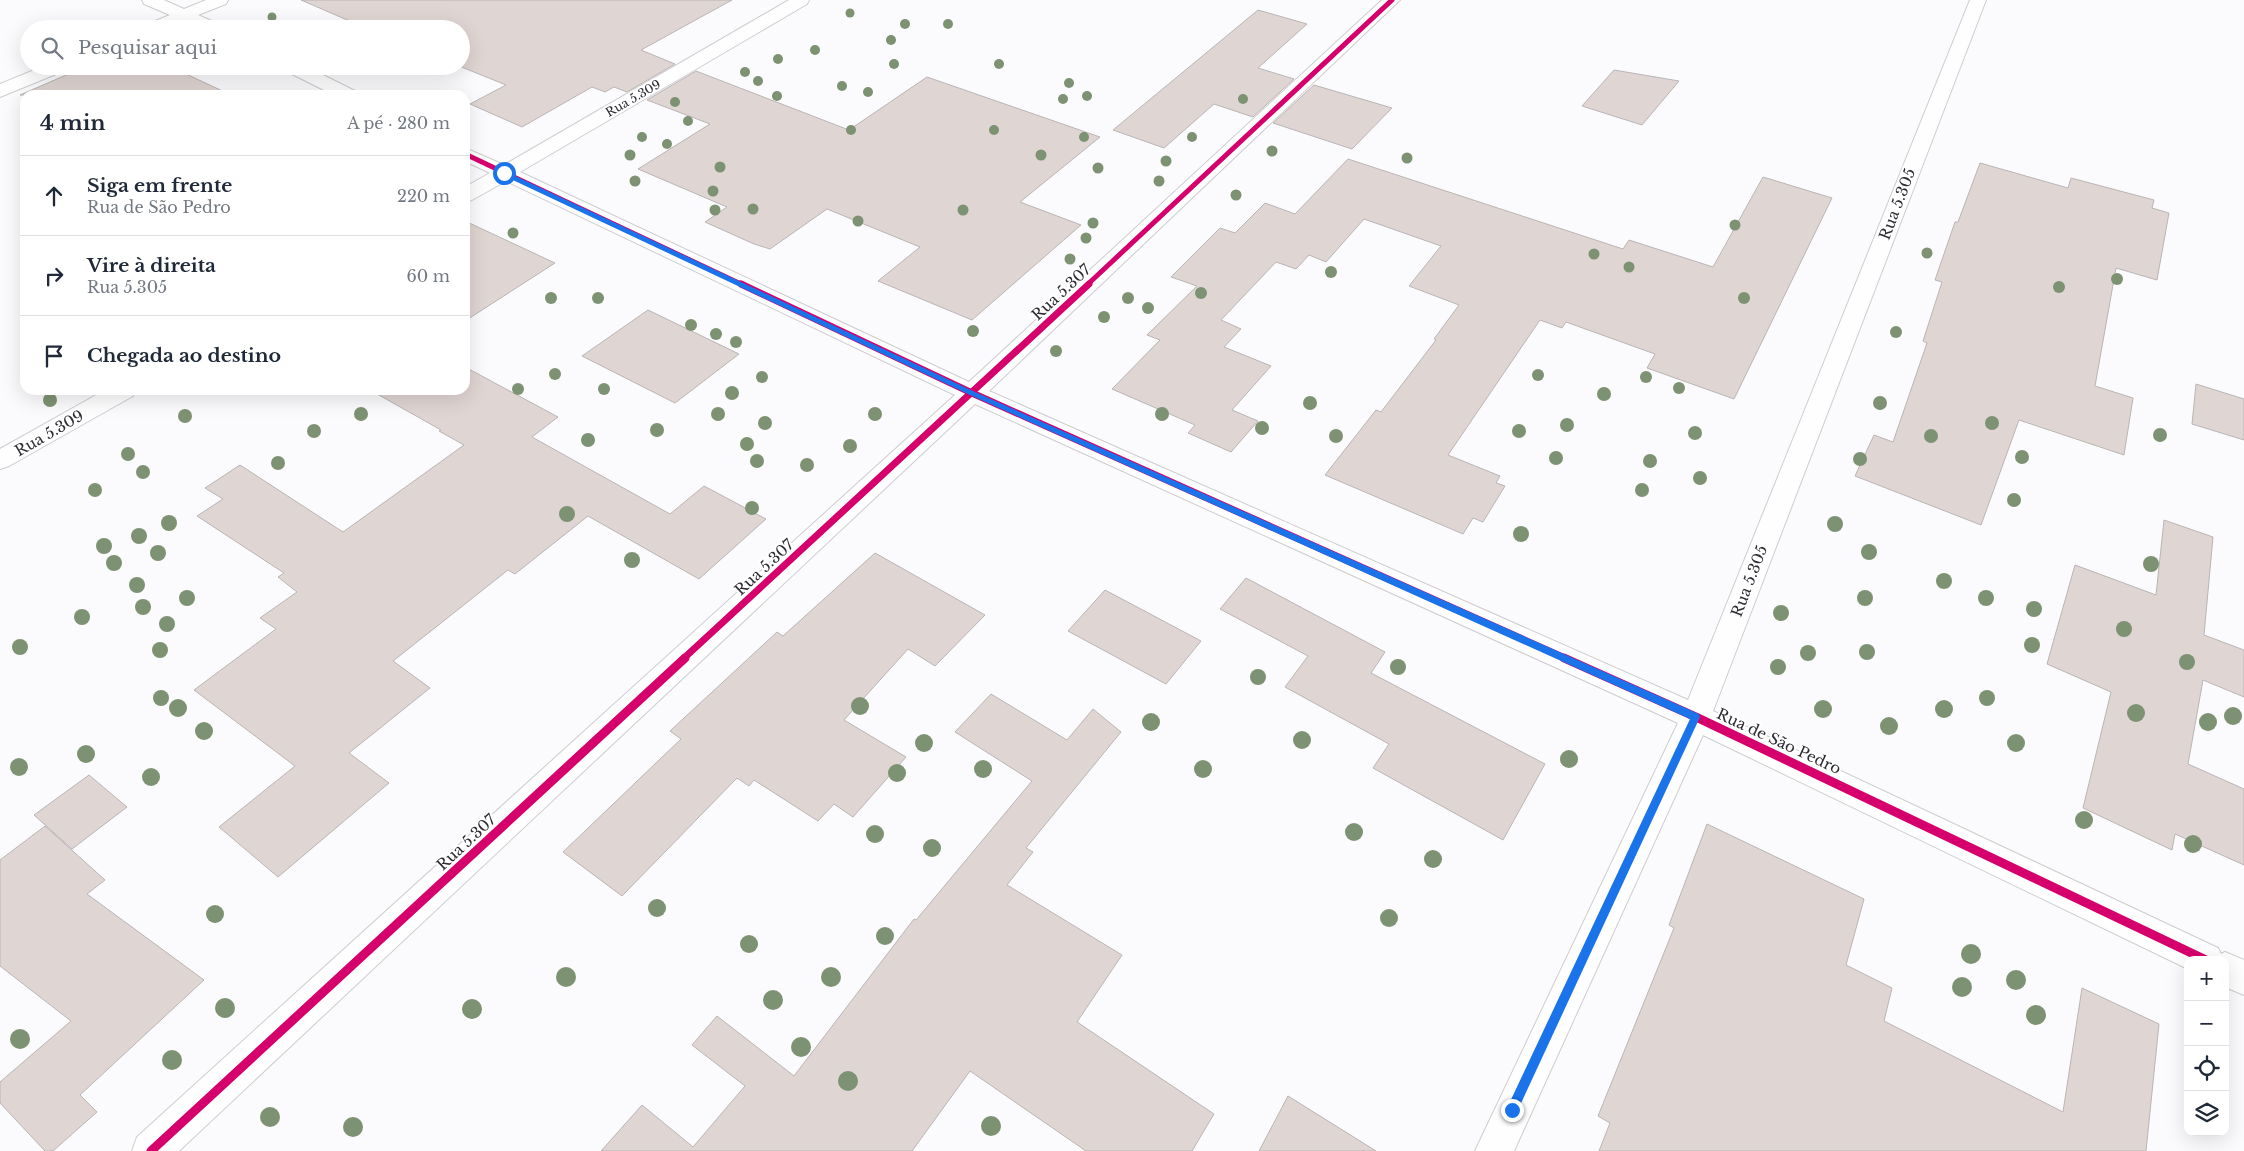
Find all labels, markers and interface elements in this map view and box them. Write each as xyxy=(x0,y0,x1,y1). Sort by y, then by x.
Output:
search box xyxy=(20,20,470,75)
icon: search xyxy=(38,34,66,62)
text: Pesquisar aqui xyxy=(78,36,217,59)
street label: Rua 5.309 xyxy=(603,76,663,120)
text: 4 min xyxy=(40,110,106,136)
text: A pé · 280 m xyxy=(347,113,450,133)
route start xyxy=(493,162,516,185)
street label: Rua 5.305 xyxy=(1875,166,1919,242)
text: Siga em frente xyxy=(87,174,232,197)
icon: ahead xyxy=(40,182,68,210)
text: 220 m xyxy=(397,186,450,206)
text: Rua de São Pedro xyxy=(87,197,231,217)
text: Vire à direita xyxy=(87,254,216,277)
street label: Rua 5.307 xyxy=(1027,259,1095,324)
icon: right xyxy=(40,262,68,290)
text: 60 m xyxy=(407,266,450,286)
text: Rua 5.305 xyxy=(87,277,167,297)
icon: arrive xyxy=(40,342,68,370)
text: Chegada ao destino xyxy=(87,344,281,367)
street label: Rua 5.309 xyxy=(11,406,87,460)
street label: Rua 5.307 xyxy=(730,534,798,599)
street label: Rua 5.305 xyxy=(1727,543,1771,619)
street label: Rua de São Pedro xyxy=(1714,704,1844,778)
street label: Rua 5.307 xyxy=(432,809,500,874)
map controls xyxy=(2184,956,2229,1136)
button: + xyxy=(2184,956,2229,1001)
button: − xyxy=(2184,1001,2229,1046)
button: locate xyxy=(2184,1046,2229,1091)
button: layers xyxy=(2184,1091,2229,1136)
route end xyxy=(1501,1099,1524,1122)

